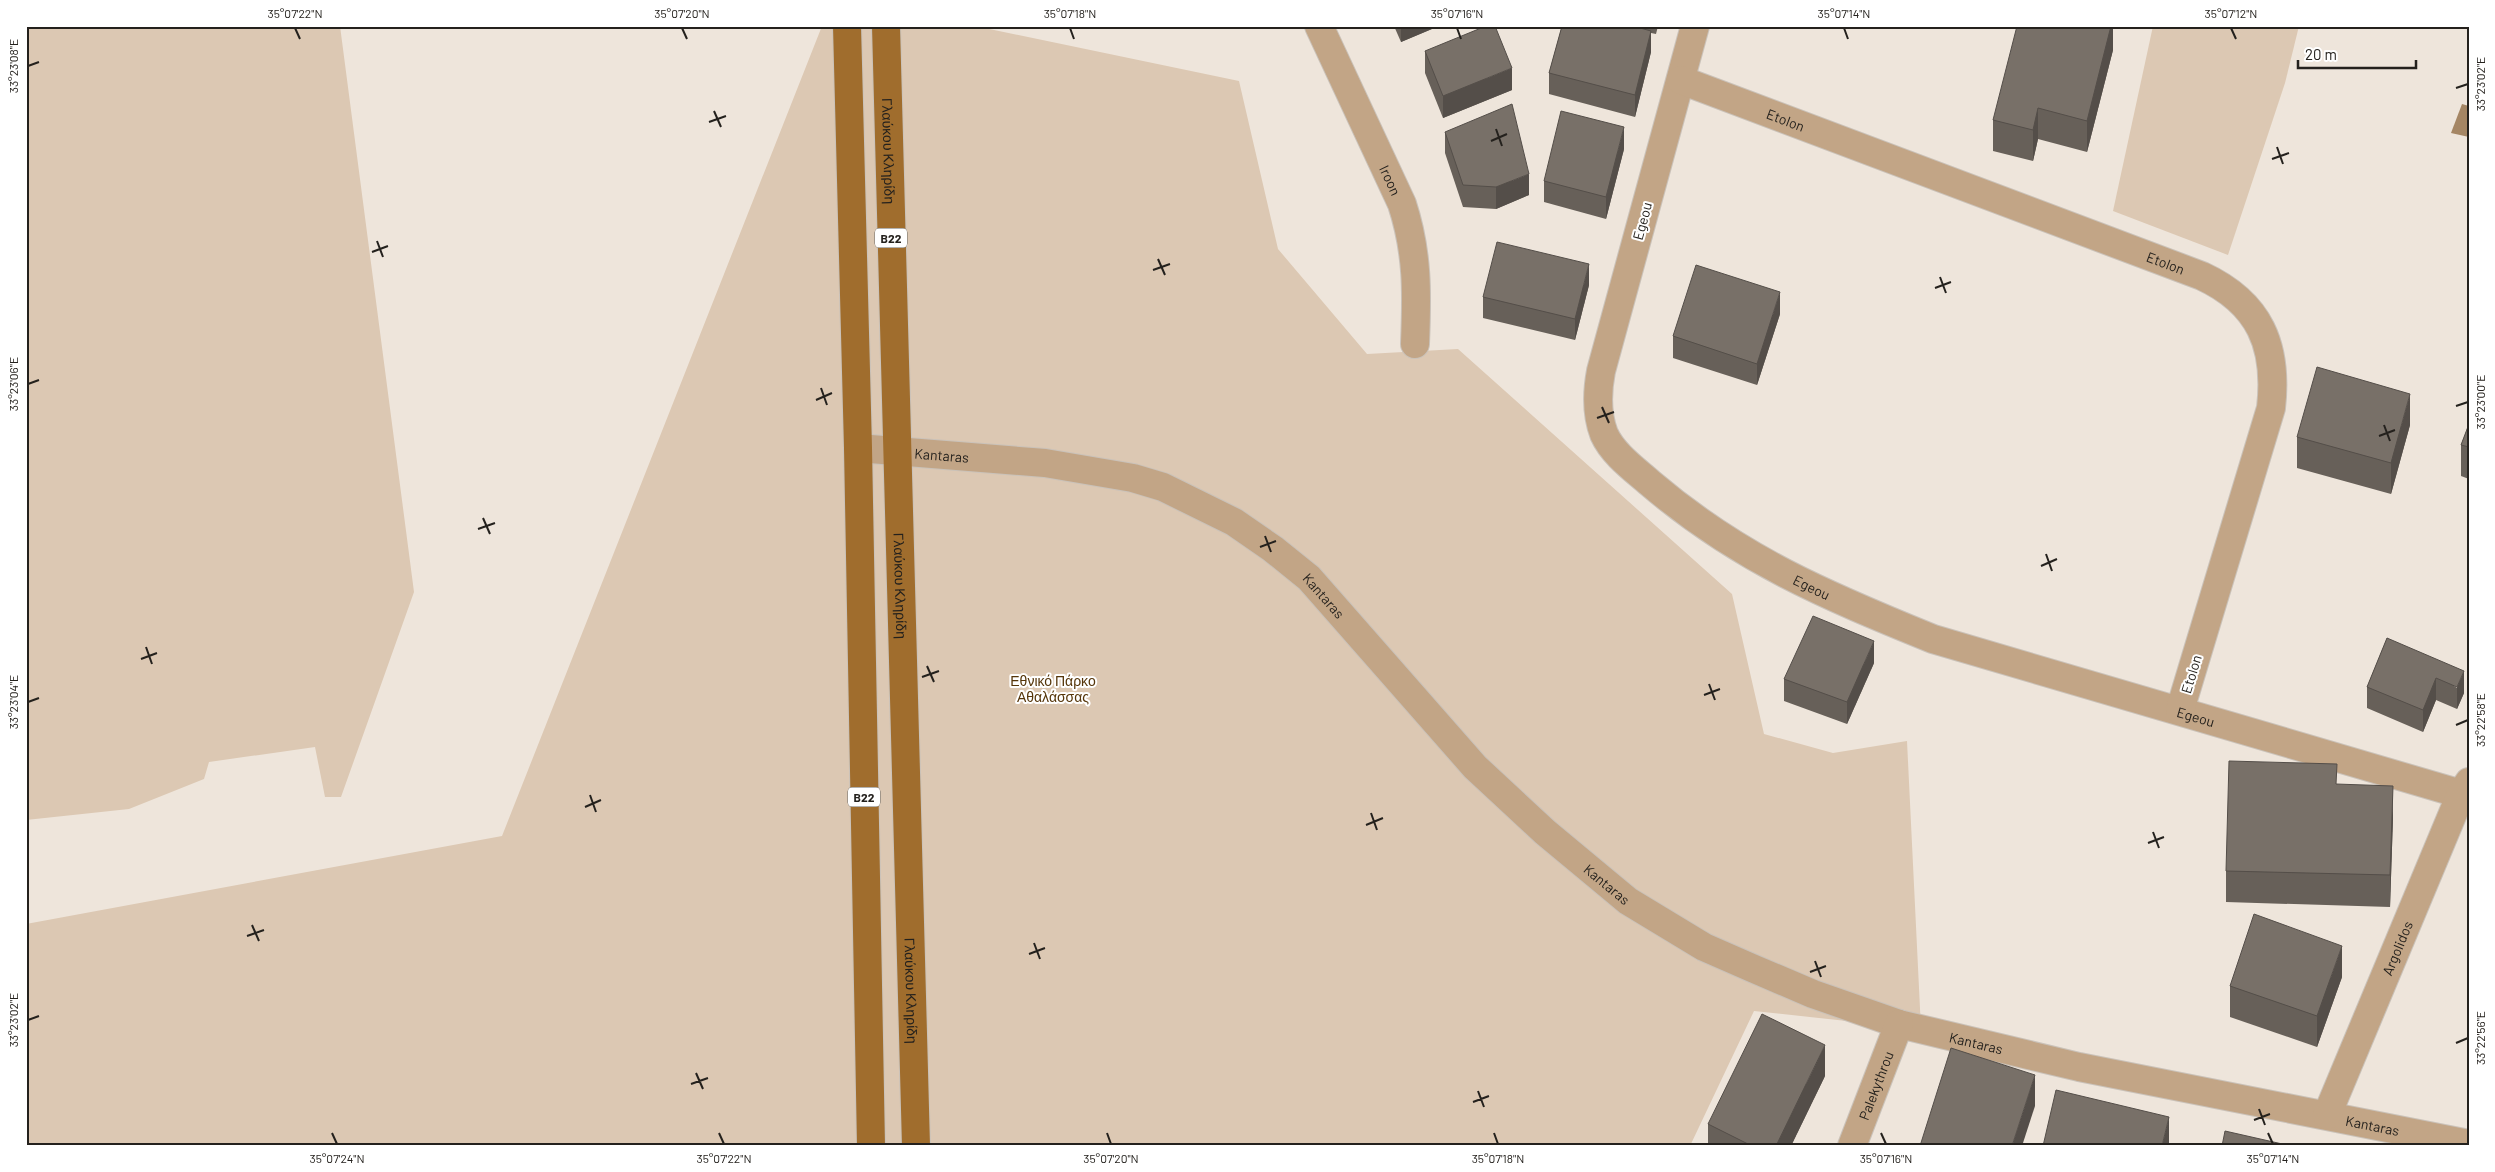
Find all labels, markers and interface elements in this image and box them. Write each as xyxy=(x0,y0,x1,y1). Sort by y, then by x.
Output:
text: 35°07'22"N xyxy=(267,6,323,20)
text: 35°07'20"N xyxy=(654,6,710,20)
text: 35°07'18"N xyxy=(1044,6,1096,20)
text: 35°07'16"N xyxy=(1431,6,1483,20)
text: 35°07'14"N xyxy=(1818,6,1870,20)
text: 35°07'12"N xyxy=(2205,6,2257,20)
scale bar xyxy=(2298,38,2415,70)
text: 33°23'08"E xyxy=(6,39,20,93)
text: 20 m xyxy=(2305,45,2337,63)
text: 33°23'02"E xyxy=(2473,57,2487,111)
street label: Γλαύκου Κληρίδη xyxy=(879,98,899,204)
street label: Etolon xyxy=(1764,105,1807,134)
street label: Iroon xyxy=(1376,162,1405,198)
street label: Egeou xyxy=(1629,200,1655,242)
road number: B22 xyxy=(875,228,907,248)
street label: Etolon xyxy=(2144,247,2187,277)
text: 33°23'06"E xyxy=(6,357,20,411)
text: 33°23'00"E xyxy=(2473,374,2487,430)
street label: Kantaras xyxy=(914,444,970,465)
street label: Γλαύκου Κληρίδη xyxy=(891,532,911,639)
street label: Kantaras xyxy=(1300,569,1349,622)
street label: Egeou xyxy=(1791,571,1833,603)
street label: Etolon xyxy=(2177,653,2205,695)
park label: Εθνικό Πάρκο Αθαλάσσας xyxy=(1010,672,1096,705)
text: 33°23'04"E xyxy=(6,675,20,729)
text: 33°22'58"E xyxy=(2473,693,2487,747)
street label: Egeou xyxy=(2175,703,2217,730)
road number: B22 xyxy=(848,788,880,806)
street label: Kantaras xyxy=(1581,860,1634,908)
street label: Argolidos xyxy=(2378,918,2416,978)
street label: Γλαύκου Κληρίδη xyxy=(902,937,922,1044)
text: 33°23'02"E xyxy=(6,993,20,1047)
text: 33°22'56"E xyxy=(2473,1011,2487,1065)
street label: Kantaras xyxy=(1948,1028,2005,1057)
street label: Palekythrou xyxy=(1854,1048,1896,1122)
street label: Kantaras xyxy=(2344,1111,2401,1139)
text: 35°07'24"N xyxy=(309,1151,365,1165)
text: 35°07'22"N xyxy=(696,1151,752,1165)
text: 35°07'20"N xyxy=(1083,1151,1139,1165)
text: 35°07'18"N xyxy=(1472,1151,1524,1165)
text: 35°07'16"N xyxy=(1860,1151,1912,1165)
text: 35°07'14"N xyxy=(2247,1151,2299,1165)

